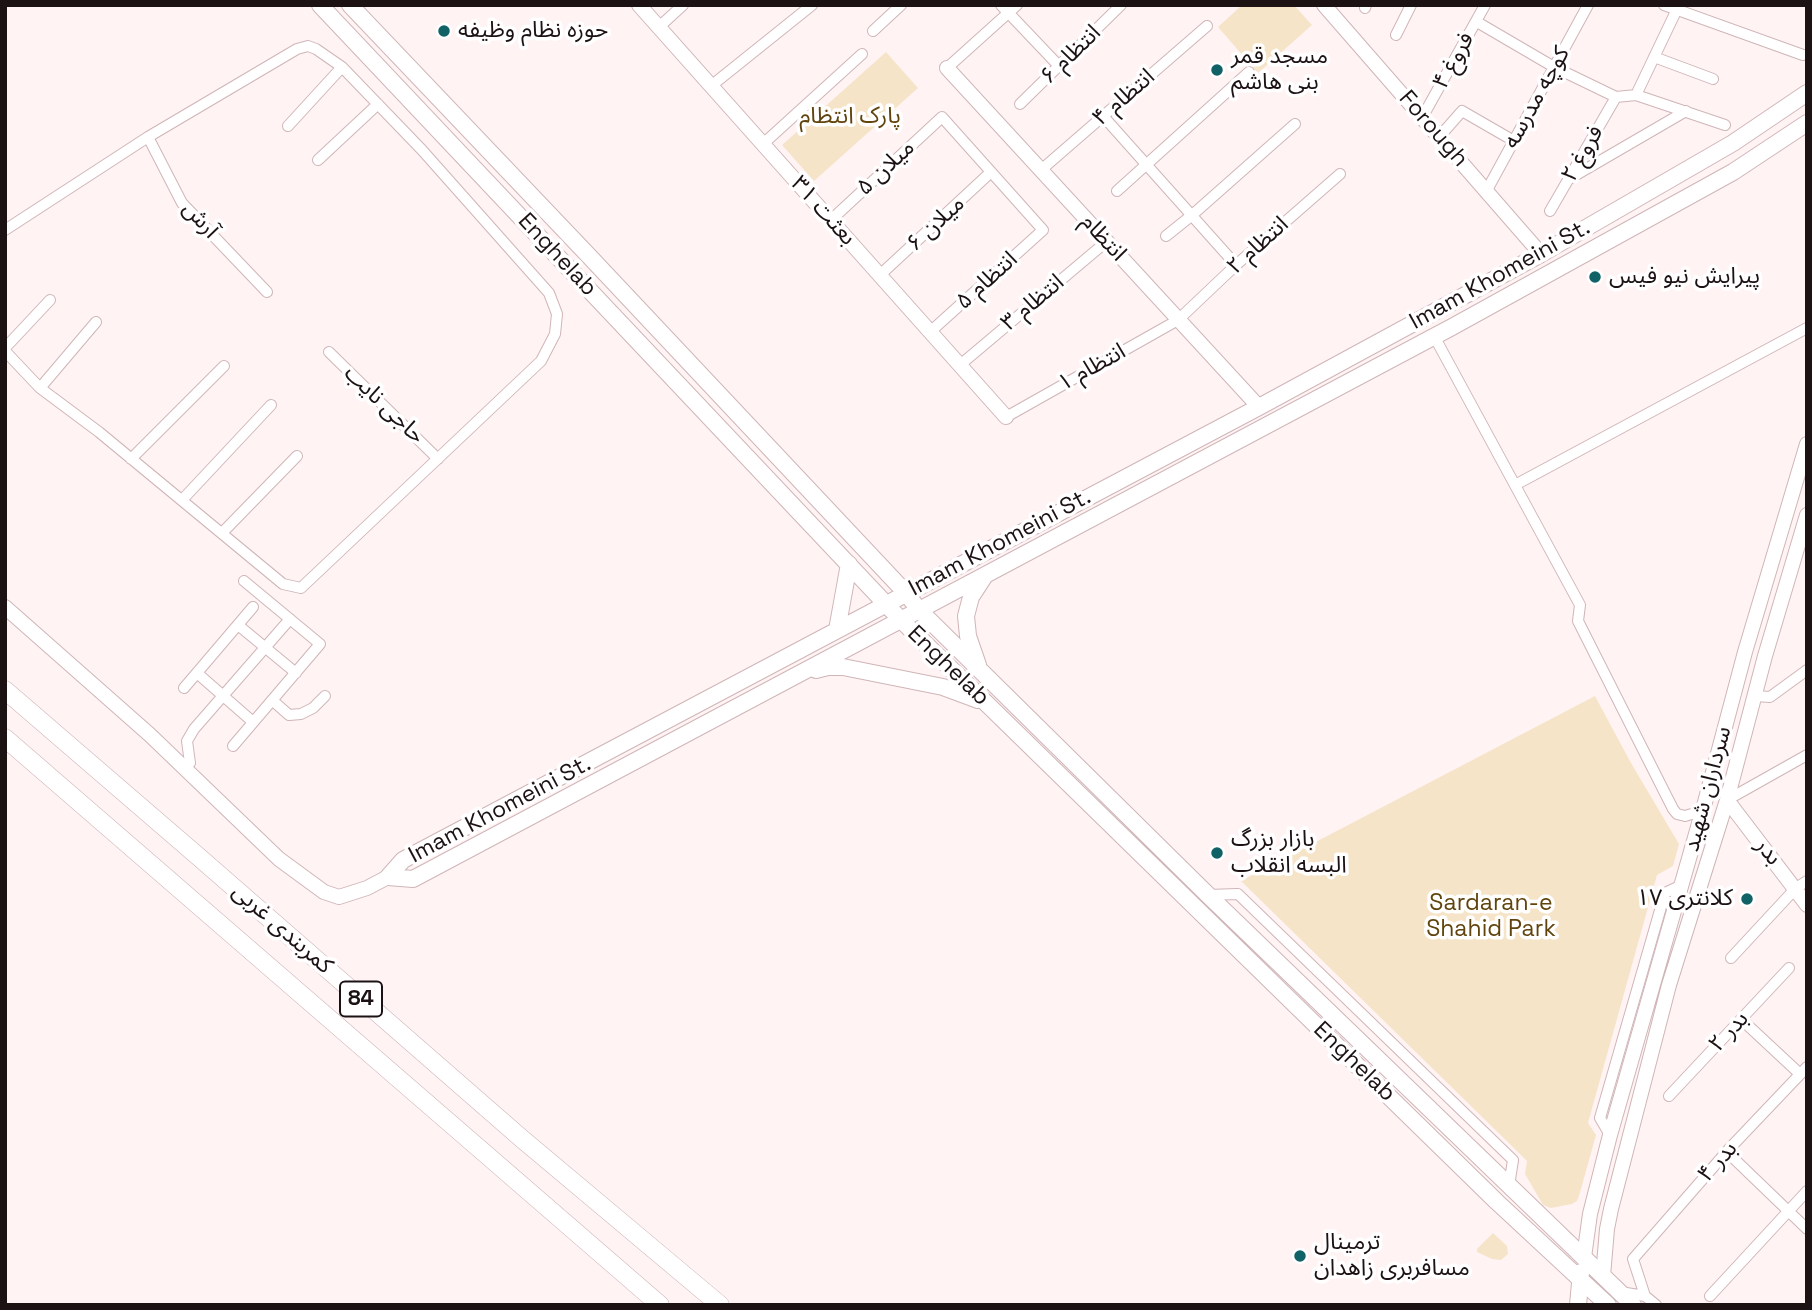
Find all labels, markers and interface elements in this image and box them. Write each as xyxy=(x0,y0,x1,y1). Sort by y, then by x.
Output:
place label: حوزه نظام وظیفه xyxy=(458,17,608,45)
street label: انتظام ۶ xyxy=(1035,20,1107,90)
marker: حوزه نظام وظیفه xyxy=(436,23,452,39)
street label: فروغ ۴ xyxy=(1427,28,1481,94)
street label: کوچه مدرسه xyxy=(1498,42,1576,154)
place label: مسجد قمر بنی هاشم xyxy=(1231,43,1328,97)
marker: مسجد قمر بنی هاشم xyxy=(1209,62,1225,78)
street label: انتظام ۴ xyxy=(1087,63,1161,133)
street label: Forough xyxy=(1392,85,1474,173)
park label: پارک انتظام xyxy=(799,103,901,131)
street label: فروغ ۲ xyxy=(1556,121,1610,187)
street label: میلان ۵ xyxy=(851,134,921,202)
street label: بعثت ۳۱ xyxy=(785,171,861,251)
street label: میلان ۶ xyxy=(901,190,971,258)
street label: آرش xyxy=(176,196,224,244)
street label: Enghelab xyxy=(512,208,602,302)
street label: انتظام xyxy=(1074,209,1132,267)
street label: انتظام ۲ xyxy=(1221,211,1295,281)
street label: Imam Khomeini St. xyxy=(1405,214,1595,336)
street label: انتظام ۵ xyxy=(950,246,1024,316)
place label: پیرایش نیو فیس xyxy=(1609,263,1760,291)
street label: انتظام ۳ xyxy=(996,269,1070,337)
marker: پیرایش نیو فیس xyxy=(1587,269,1603,285)
street label: انتظام ۱ xyxy=(1053,338,1131,398)
street label: حاجی نایب xyxy=(338,360,430,450)
street label: Imam Khomeini St. xyxy=(904,483,1096,603)
street label: Enghelab xyxy=(901,620,995,712)
street label: سرداران شهید xyxy=(1678,723,1738,855)
street label: Imam Khomeini St. xyxy=(404,750,596,870)
place label: بازار بزرگ البسه انقلاب xyxy=(1231,826,1347,880)
street label: بدر xyxy=(1749,833,1787,871)
marker: بازار بزرگ البسه انقلاب xyxy=(1209,845,1225,861)
street label: کمربندی غربی xyxy=(226,878,338,980)
place label: کلانتری ۱۷ xyxy=(1636,885,1733,913)
park label: Sardaran-e Shahid Park xyxy=(1426,890,1556,944)
marker: کلانتری ۱۷ xyxy=(1739,891,1755,907)
road number: 84 xyxy=(340,982,382,1016)
street label: بدر ۲ xyxy=(1703,1006,1755,1058)
street label: Enghelab xyxy=(1307,1016,1401,1108)
street label: بدر ۴ xyxy=(1692,1136,1744,1188)
place label: ترمینال مسافربری زاهدان xyxy=(1314,1229,1470,1283)
marker: ترمینال مسافربری زاهدان xyxy=(1292,1248,1308,1264)

